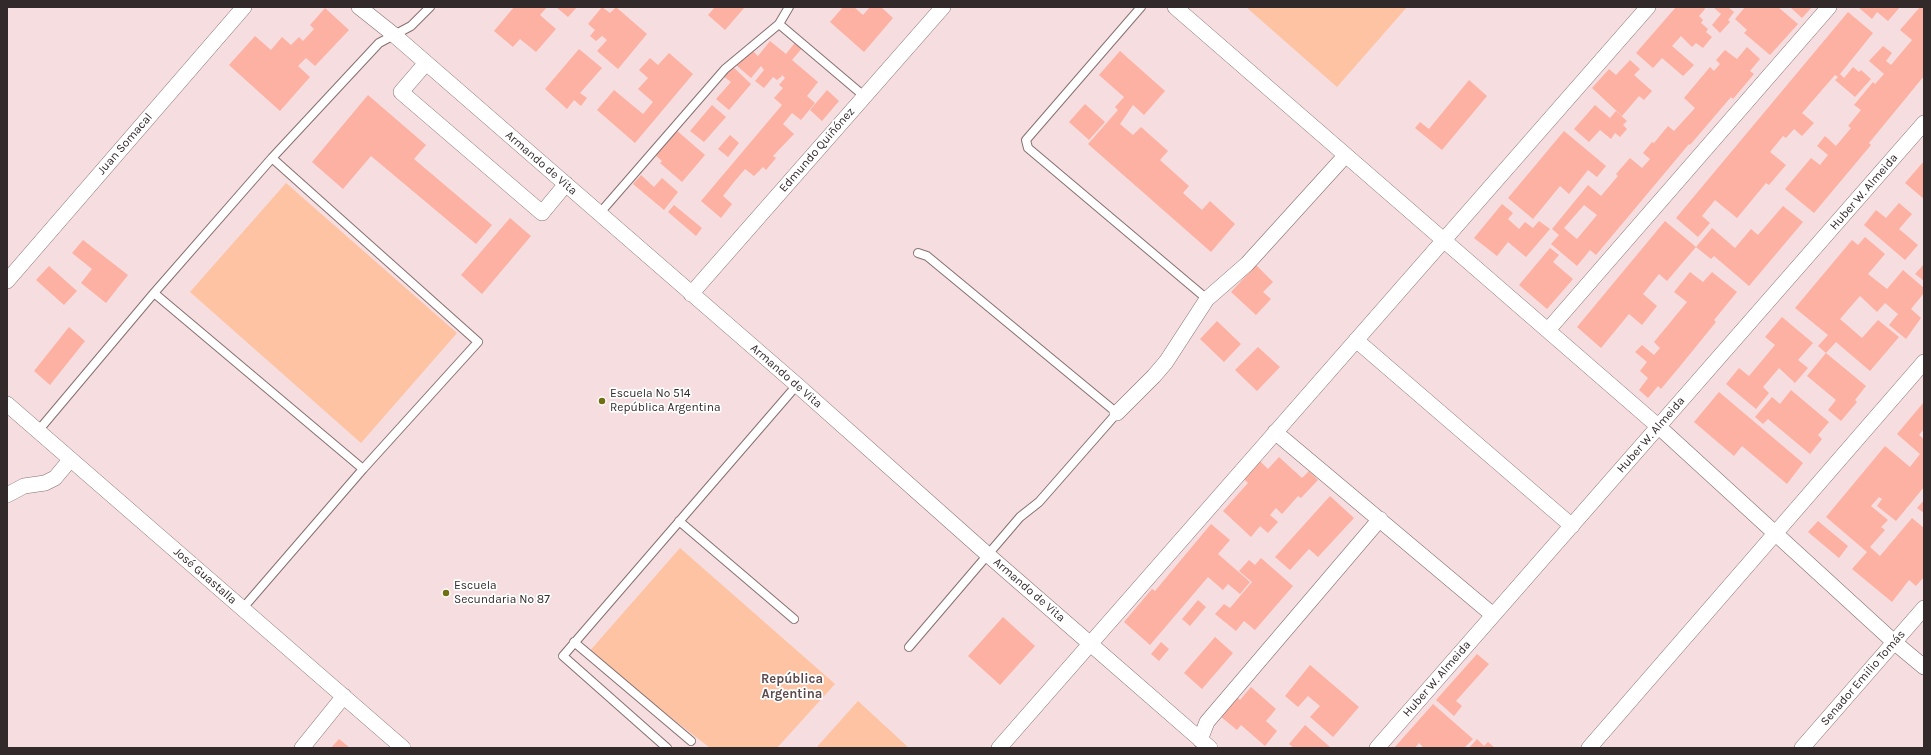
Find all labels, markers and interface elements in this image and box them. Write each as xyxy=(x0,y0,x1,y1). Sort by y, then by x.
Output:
street label: Edmundo Quiñónez xyxy=(776,105,858,195)
street label: Juan Somacal xyxy=(94,110,156,178)
street label: Armando de Vita xyxy=(502,128,580,198)
street label: Huber W. Almeida xyxy=(1827,151,1901,233)
street label: Armando de Vita xyxy=(747,341,825,411)
place label: Escuela Nº 514 República Argentina xyxy=(610,387,721,415)
street label: Huber W. Almeida xyxy=(1614,394,1688,476)
marker: Escuela Nº 514 República Argentina xyxy=(597,396,607,406)
street label: José Guastalla xyxy=(170,545,240,607)
street label: Armando de Vita xyxy=(990,555,1068,625)
place label: Escuela Secundaria Nº 87 xyxy=(454,579,550,607)
marker: Escuela Secundaria Nº 87 xyxy=(441,588,451,598)
street label: Senador Emilio Tomás xyxy=(1818,627,1908,729)
street label: Huber W. Almeida xyxy=(1400,638,1474,720)
district label: República Argentina xyxy=(761,671,823,702)

